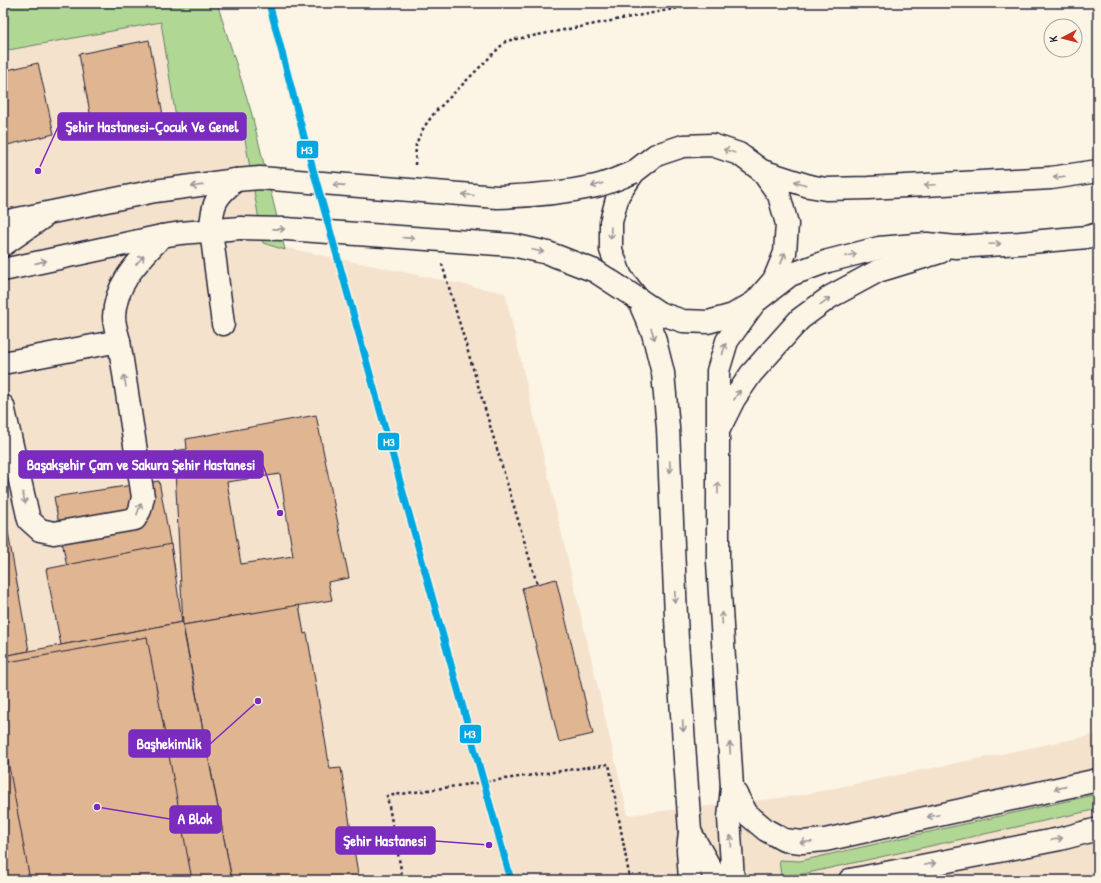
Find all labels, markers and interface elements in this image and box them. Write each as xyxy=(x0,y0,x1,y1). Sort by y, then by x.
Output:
north arrow xyxy=(1043,18,1083,58)
text: K xyxy=(1046,35,1060,43)
callout: Şehir Hastanesi-Çocuk Ve Genel xyxy=(58,113,246,140)
text: Şehir Hastanesi-Çocuk Ve Genel xyxy=(66,116,239,137)
line badge: M3 xyxy=(296,140,319,159)
text: M3 xyxy=(301,143,313,157)
one-way arrow xyxy=(722,147,735,154)
one-way arrow xyxy=(1053,173,1066,181)
one-way arrow xyxy=(794,179,807,186)
one-way arrow xyxy=(333,181,346,188)
one-way arrow xyxy=(924,181,937,189)
one-way arrow xyxy=(191,182,204,190)
one-way arrow xyxy=(591,182,604,189)
one-way arrow xyxy=(462,191,475,198)
one-way arrow xyxy=(272,225,285,232)
one-way arrow xyxy=(607,226,615,239)
one-way arrow xyxy=(402,234,415,241)
one-way arrow xyxy=(988,241,1001,248)
one-way arrow xyxy=(531,247,544,255)
one-way arrow xyxy=(845,251,858,258)
one-way arrow xyxy=(779,252,787,264)
one-way arrow xyxy=(136,254,145,265)
one-way arrow xyxy=(34,257,47,265)
one-way arrow xyxy=(820,296,831,305)
one-way arrow xyxy=(650,328,657,341)
one-way arrow xyxy=(721,343,728,356)
one-way arrow xyxy=(121,375,129,388)
one-way arrow xyxy=(733,390,741,401)
line badge: M3 xyxy=(377,432,400,451)
text: M3 xyxy=(383,435,395,449)
callout: Başakşehir Çam ve Sakura Şehir Hastanesi xyxy=(19,451,263,478)
text: Başakşehir Çam ve Sakura Şehir Hastanesi xyxy=(27,454,255,475)
one-way arrow xyxy=(666,460,674,473)
one-way arrow xyxy=(714,482,722,495)
one-way arrow xyxy=(21,492,28,505)
one-way arrow xyxy=(136,503,143,516)
one-way arrow xyxy=(672,590,679,603)
one-way arrow xyxy=(718,612,725,625)
one-way arrow xyxy=(679,719,686,732)
line badge: M3 xyxy=(459,724,482,744)
text: M3 xyxy=(464,727,476,741)
callout: Başhekimlik xyxy=(129,730,210,757)
text: Başhekimlik xyxy=(137,733,202,754)
one-way arrow xyxy=(726,742,733,755)
one-way arrow xyxy=(1054,785,1067,793)
callout: A Blok xyxy=(170,806,221,833)
text: A Blok xyxy=(178,808,213,829)
one-way arrow xyxy=(927,813,940,821)
callout: Şehir Hastanesi xyxy=(336,827,435,854)
text: Şehir Hastanesi xyxy=(343,830,427,851)
one-way arrow xyxy=(727,835,734,848)
one-way arrow xyxy=(1051,835,1064,843)
one-way arrow xyxy=(800,838,813,845)
one-way arrow xyxy=(923,860,936,868)

